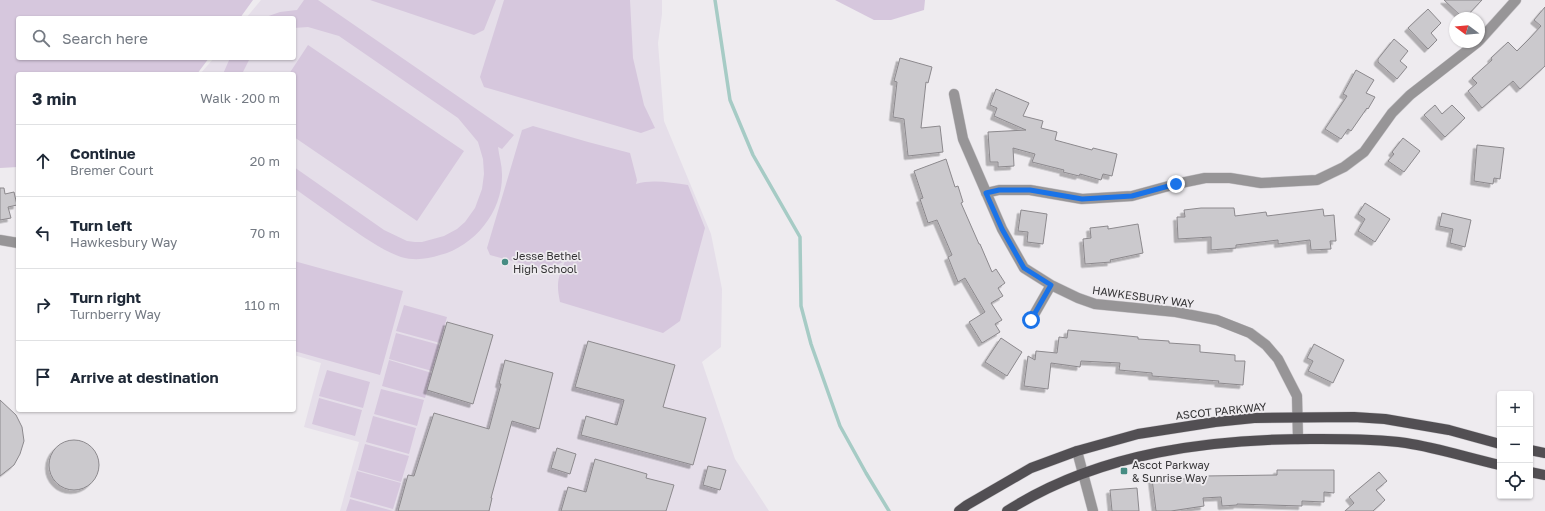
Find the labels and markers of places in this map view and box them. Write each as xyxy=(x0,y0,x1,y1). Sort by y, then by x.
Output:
place label: Jesse Bethel High School xyxy=(513,249,582,275)
marker: Jesse Bethel High School xyxy=(500,257,510,267)
place label: Ascot Parkway & Sunrise Way xyxy=(1132,458,1210,484)
marker: Ascot Parkway & Sunrise Way xyxy=(1119,466,1129,476)

